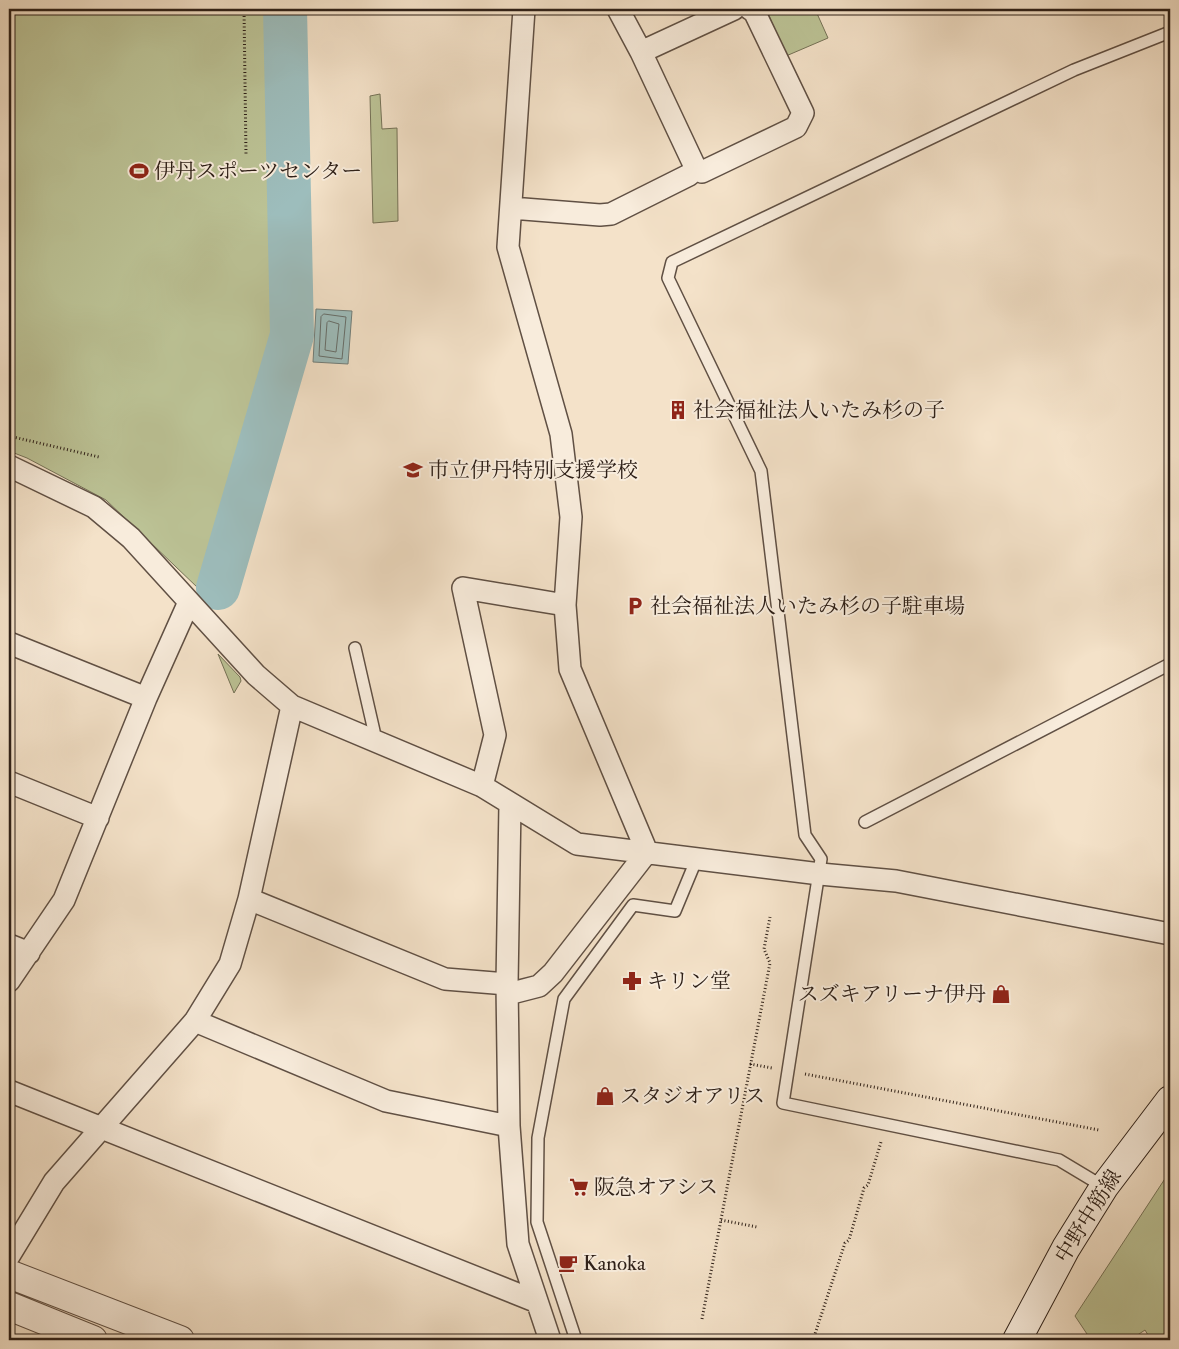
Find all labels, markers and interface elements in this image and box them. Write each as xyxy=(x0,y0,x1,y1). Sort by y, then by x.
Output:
place label: 伊丹スポーツセンター xyxy=(154,158,362,185)
sports icon: 伊丹スポーツセンター xyxy=(128,160,150,182)
place label: 社会福祉法人いたみ杉の子 xyxy=(693,397,945,424)
building icon: 社会福祉法人いたみ杉の子 xyxy=(667,399,689,421)
place label: 市立伊丹特別支援学校 xyxy=(428,457,638,484)
school or university icon: 市立伊丹特別支援学校 xyxy=(402,459,424,481)
place label: 社会福祉法人いたみ杉の子駐車場 xyxy=(650,593,965,620)
parking icon: 社会福祉法人いたみ杉の子駐車場 xyxy=(624,595,646,617)
place label: キリン堂 xyxy=(647,968,731,995)
pharmacy icon: キリン堂 xyxy=(621,970,643,992)
place label: スズキアリーナ伊丹 xyxy=(798,981,986,1008)
shop icon: スズキアリーナ伊丹 xyxy=(990,983,1012,1005)
place label: スタジオアリス xyxy=(620,1083,765,1110)
shop icon: スタジオアリス xyxy=(594,1085,616,1107)
street label: 中野中筋線 xyxy=(1049,1165,1128,1268)
place label: 阪急オアシス xyxy=(594,1174,718,1201)
supermarket icon: 阪急オアシス xyxy=(568,1176,590,1198)
place label: Kanoka xyxy=(583,1250,646,1277)
cafe icon: Kanoka xyxy=(557,1252,579,1274)

